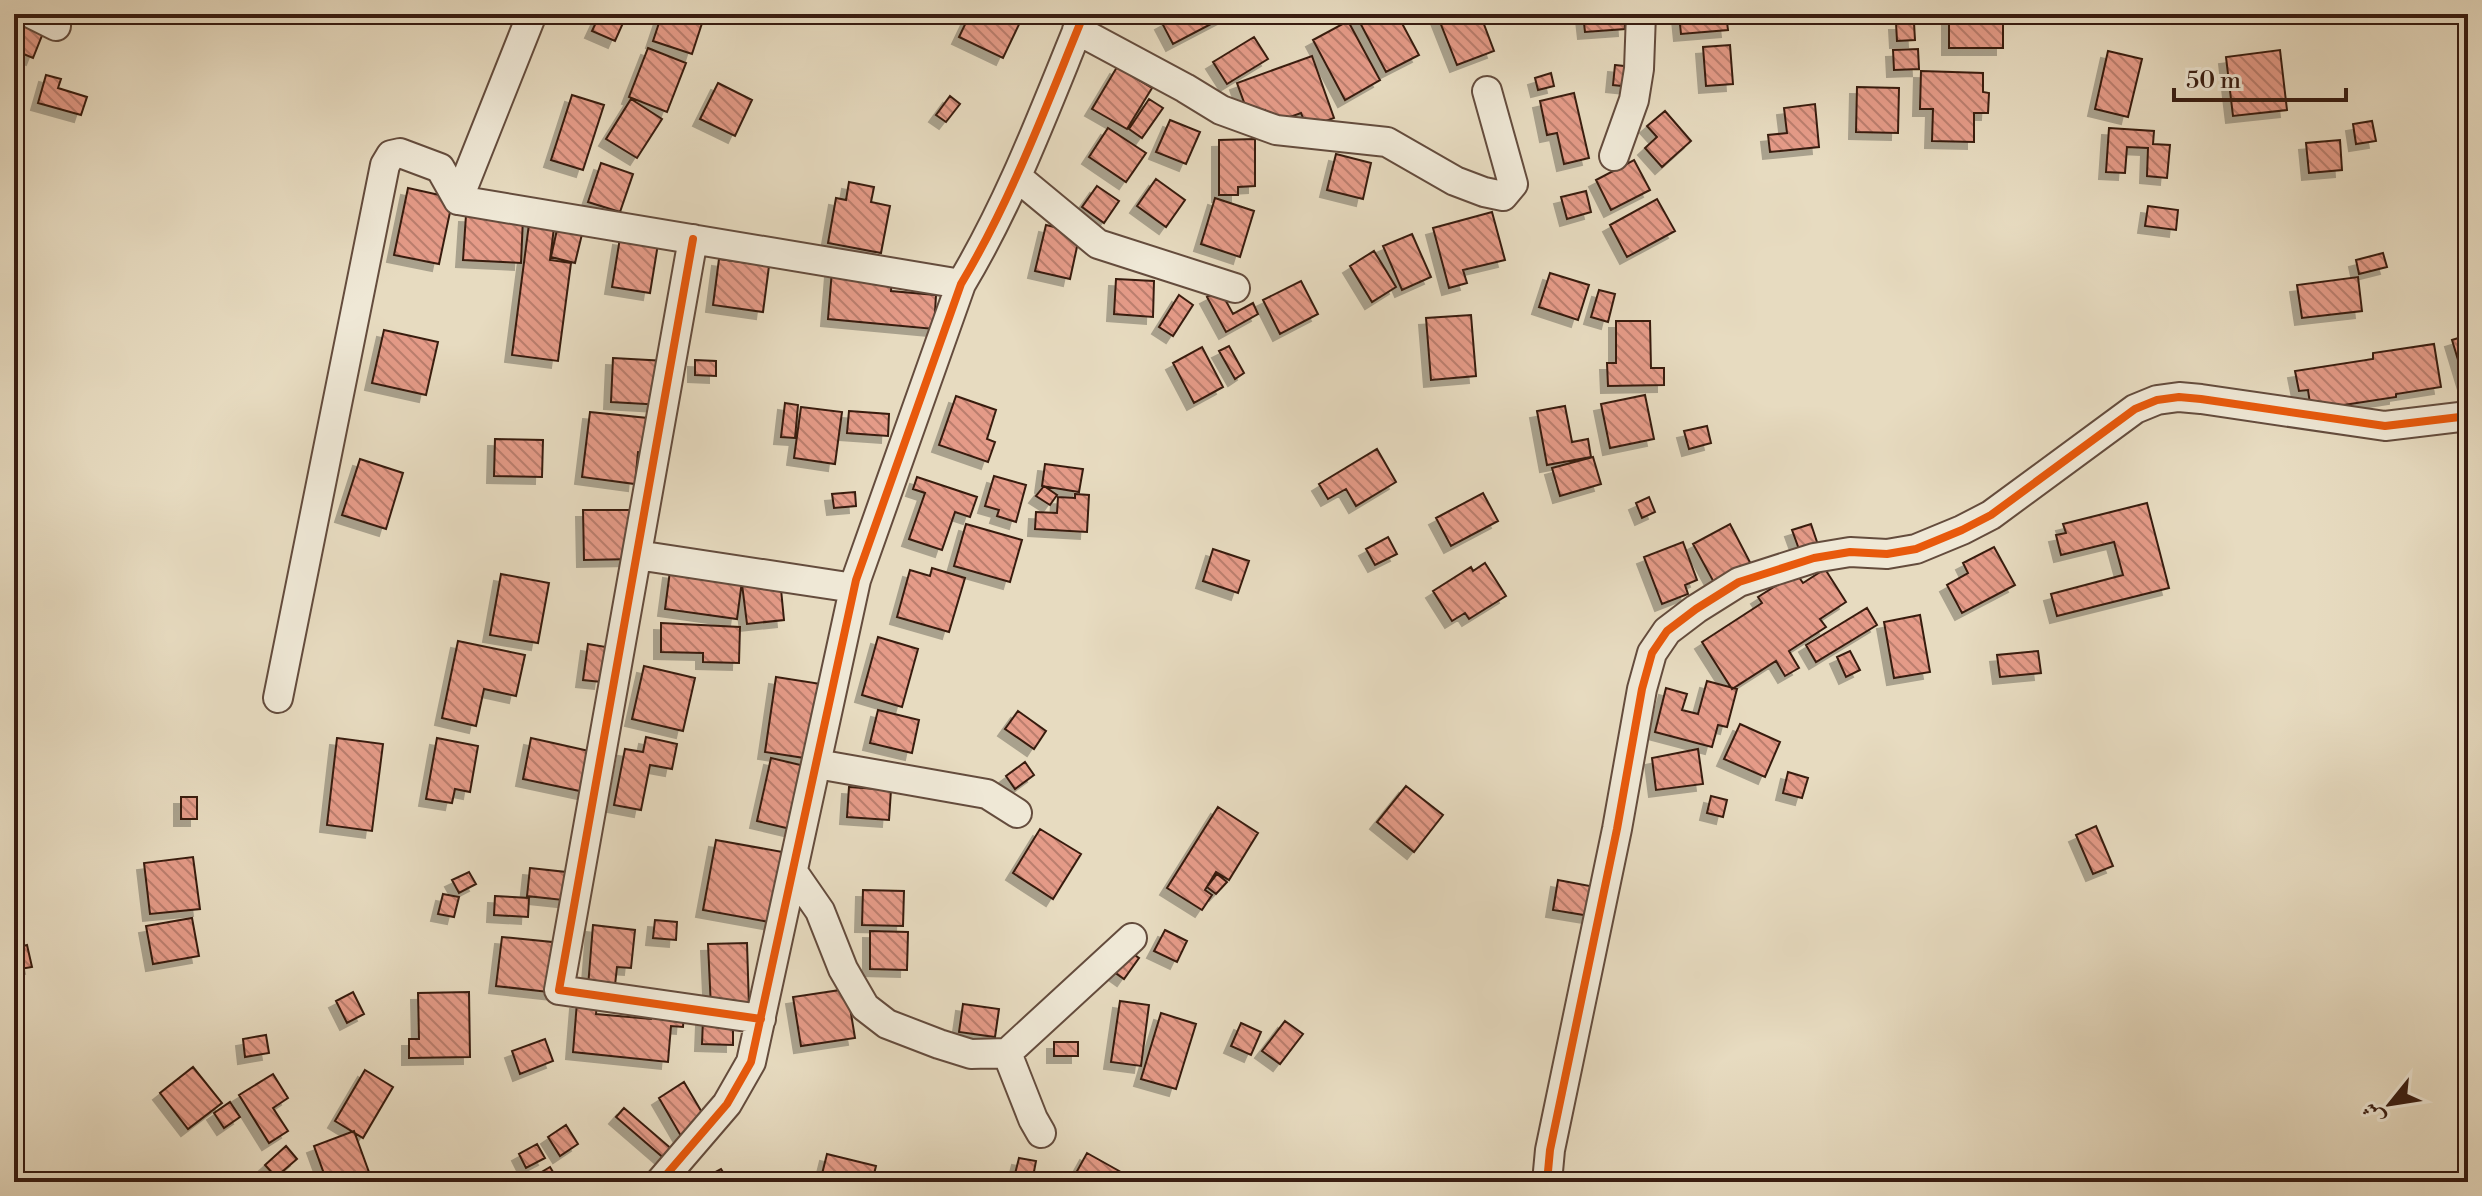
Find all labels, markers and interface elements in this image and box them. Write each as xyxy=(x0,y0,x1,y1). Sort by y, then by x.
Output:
scale bar xyxy=(2174,52,2346,102)
text: 50 m xyxy=(2186,66,2241,96)
north arrow xyxy=(2350,1064,2430,1144)
text: ش xyxy=(2357,1097,2391,1129)

